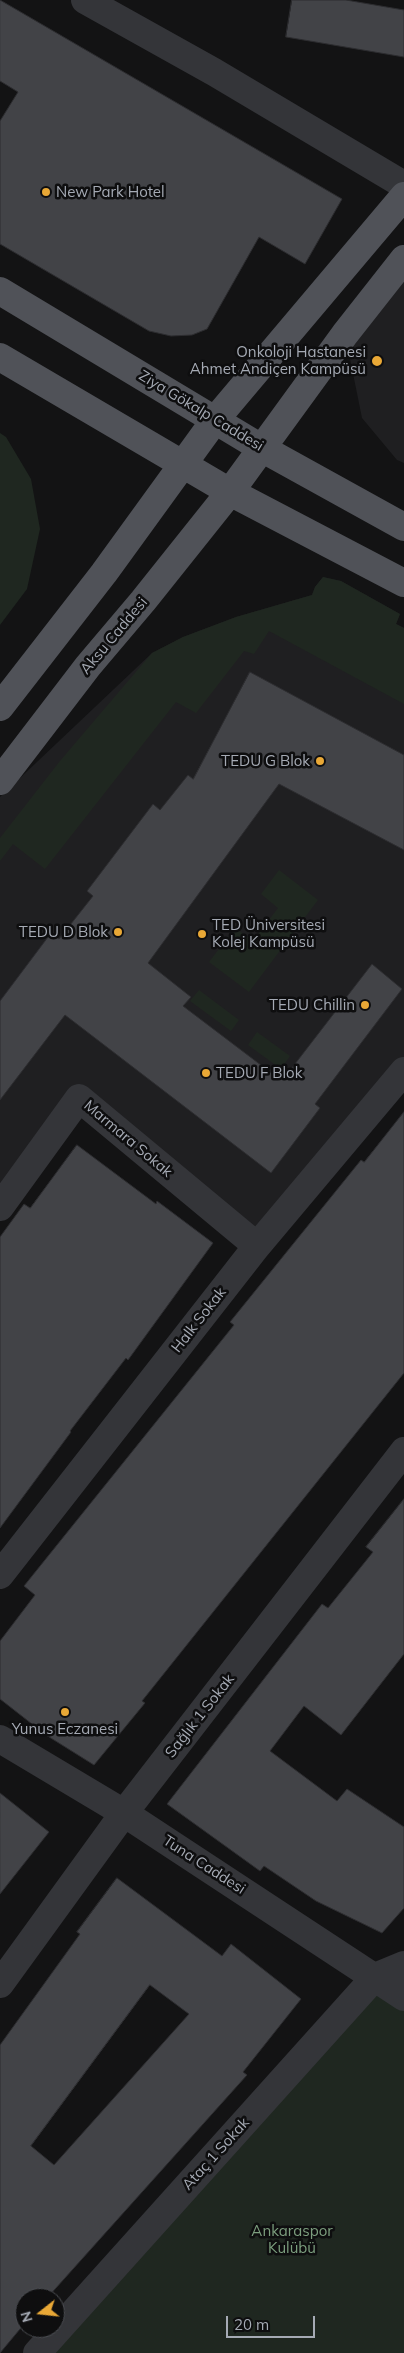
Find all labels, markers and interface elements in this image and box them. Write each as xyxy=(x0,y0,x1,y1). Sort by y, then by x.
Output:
place label: New Park Hotel xyxy=(56,183,165,201)
marker: New Park Hotel xyxy=(40,186,52,198)
place label: Onkoloji Hastanesi Ahmet Andiçen Kampüsü xyxy=(190,343,366,378)
marker: Onkoloji Hastanesi Ahmet Andiçen Kampüsü xyxy=(370,354,384,368)
street label: Ziya Gökalp Caddesi xyxy=(135,367,267,455)
street label: Aksu Caddesi xyxy=(77,594,151,678)
place label: TEDU G Blok xyxy=(221,752,310,770)
marker: TEDU G Blok xyxy=(314,755,326,767)
place label: TED Üniversitesi Kolej Kampüsü xyxy=(212,916,325,951)
place label: TEDU D Blok xyxy=(19,923,108,941)
marker: TEDU D Blok xyxy=(112,926,124,938)
marker: TED Üniversitesi Kolej Kampüsü xyxy=(196,928,208,940)
place label: TEDU Chillin xyxy=(269,996,355,1014)
marker: TEDU Chillin xyxy=(359,999,371,1011)
place label: TEDU F Blok xyxy=(216,1064,302,1082)
marker: TEDU F Blok xyxy=(200,1067,212,1079)
street label: Marmara Sokak xyxy=(80,1097,176,1181)
street label: Halk Sokak xyxy=(168,1284,230,1356)
street label: Sağlık 1 Sokak xyxy=(162,1671,238,1761)
marker: Yunus Eczanesi xyxy=(59,1706,71,1718)
place label: Yunus Eczanesi xyxy=(12,1720,118,1738)
street label: Tuna Caddesi xyxy=(159,1832,249,1898)
street label: Ataç 1 Sokak xyxy=(179,2114,253,2194)
park label: Ankaraspor Kulübü xyxy=(251,2222,333,2257)
north arrow xyxy=(15,2288,65,2338)
scale bar xyxy=(229,2306,318,2338)
text: N xyxy=(16,2309,37,2324)
text: 20 m xyxy=(234,2315,269,2334)

